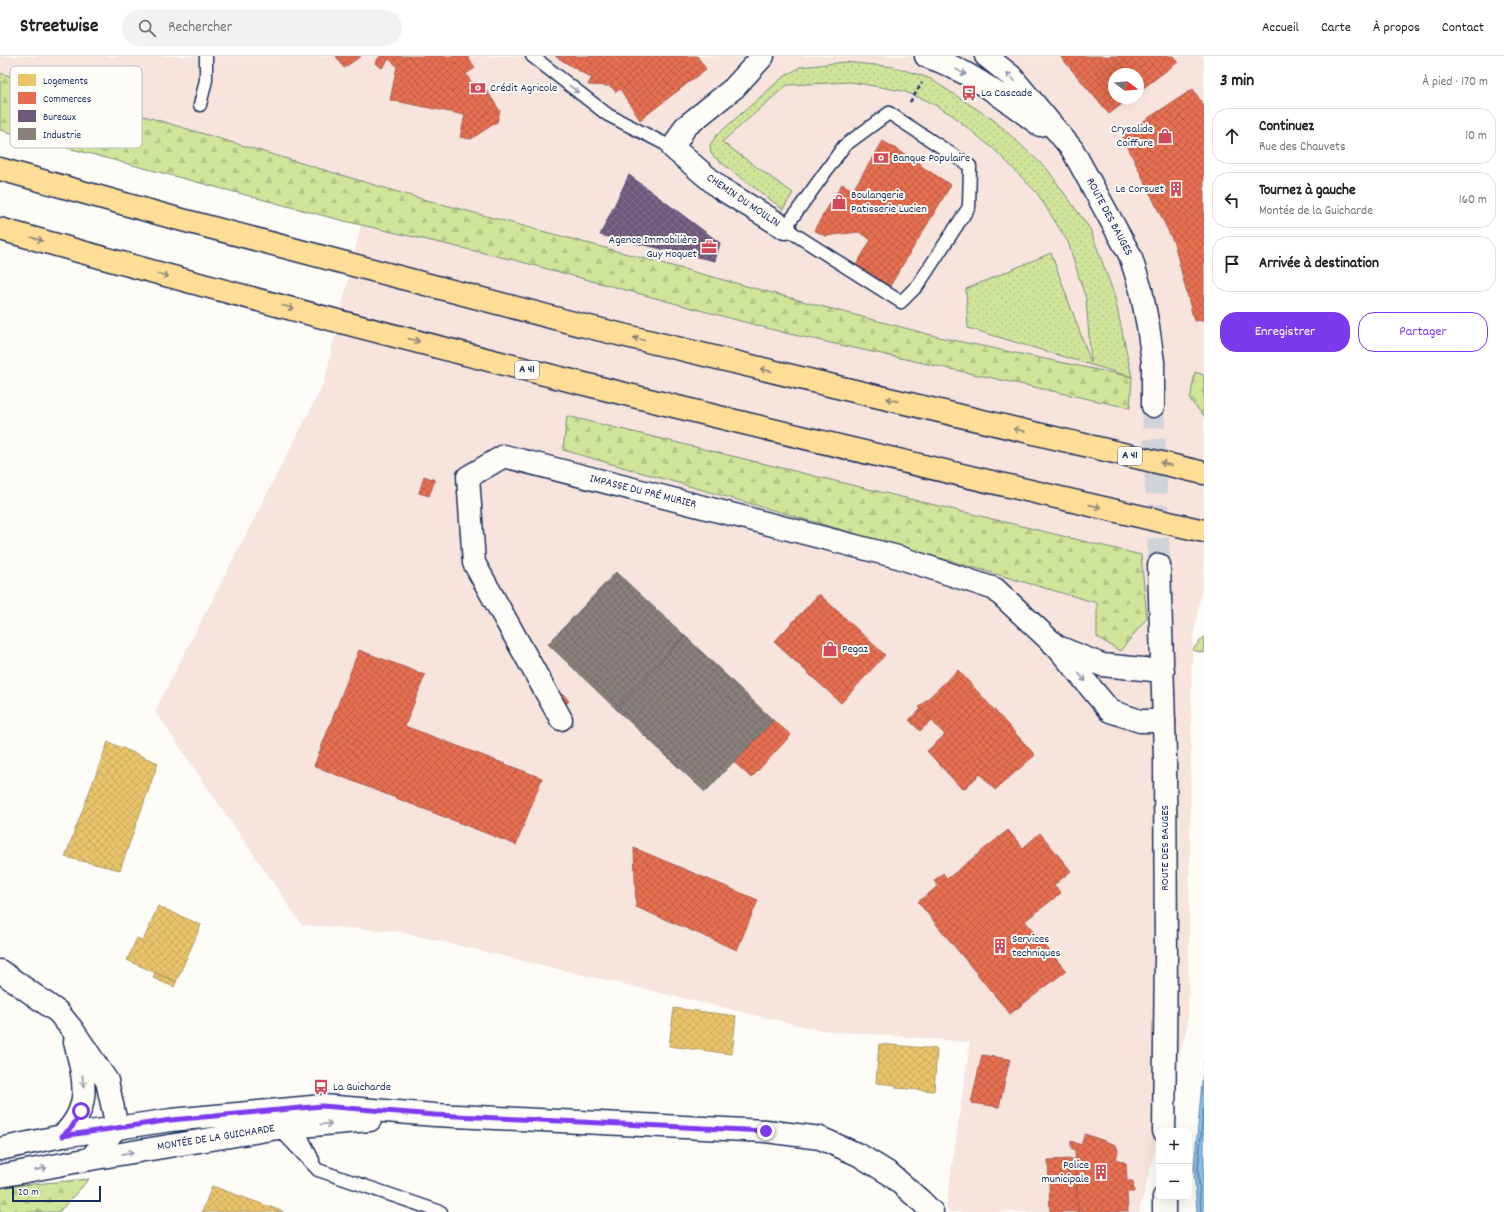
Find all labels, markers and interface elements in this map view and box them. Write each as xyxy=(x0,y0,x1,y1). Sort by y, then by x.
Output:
search box xyxy=(122,10,402,46)
text: Streetwise xyxy=(20,14,98,41)
icon: search xyxy=(136,17,158,39)
text: Rechercher xyxy=(168,17,232,39)
text: Accueil xyxy=(1262,18,1299,38)
text: Carte xyxy=(1321,18,1351,38)
text: À propos xyxy=(1373,18,1420,38)
text: Contact xyxy=(1442,18,1484,38)
legend xyxy=(10,66,142,148)
north arrow xyxy=(1108,68,1144,104)
one-way arrow xyxy=(955,69,967,76)
text: 3 min xyxy=(1220,70,1254,94)
one-way arrow xyxy=(1006,72,1016,82)
text: À pied · 170 m xyxy=(1422,73,1488,92)
text: Logements xyxy=(43,74,89,90)
bank icon: Crédit Agricole xyxy=(469,79,487,97)
place label: Crédit Agricole xyxy=(490,80,557,97)
one-way arrow xyxy=(568,84,579,93)
bus stop icon: La Cascade xyxy=(960,84,978,102)
place label: La Cascade xyxy=(981,85,1032,102)
text: Commerces xyxy=(43,92,92,108)
text: Bureaux xyxy=(43,110,76,126)
text: Continuez xyxy=(1259,116,1314,138)
place label: Crysalide Coiffure xyxy=(1111,121,1153,152)
icon: ahead xyxy=(1221,125,1243,147)
shop icon: Crysalide Coiffure xyxy=(1156,127,1174,145)
text: 10 m xyxy=(1465,127,1487,146)
text: Industrie xyxy=(43,128,81,144)
text: Rue des Chauvets xyxy=(1259,138,1345,157)
bank icon: Banque Populaire xyxy=(872,149,890,167)
place label: Banque Populaire xyxy=(893,150,970,167)
street label: CHEMIN DU MOULIN xyxy=(703,170,783,232)
street label: ROUTE DES BAUGES xyxy=(1081,175,1137,259)
building icon: Le Corsuet xyxy=(1167,180,1185,198)
text: Tournez à gauche xyxy=(1259,180,1356,202)
place label: Le Corsuet xyxy=(1115,181,1165,198)
place label: Boulangerie Patisserie Lucien xyxy=(851,187,927,218)
icon: left xyxy=(1221,189,1243,211)
text: 160 m xyxy=(1459,191,1487,210)
shop icon: Boulangerie Patisserie Lucien xyxy=(830,193,848,211)
text: Montée de la Guicharde xyxy=(1259,202,1373,221)
place label: Agence Immobilière Guy Hoquet xyxy=(609,232,698,263)
one-way arrow xyxy=(31,236,44,243)
office icon: Agence Immobilière Guy Hoquet xyxy=(700,238,718,256)
icon: arrive xyxy=(1221,253,1243,275)
text: Arrivée à destination xyxy=(1259,253,1379,275)
one-way arrow xyxy=(156,271,169,279)
one-way arrow xyxy=(282,304,295,312)
button: Enregistrer xyxy=(1220,312,1350,352)
button: Partager xyxy=(1358,312,1488,352)
one-way arrow xyxy=(633,335,646,343)
one-way arrow xyxy=(407,337,420,344)
road number: A 41 xyxy=(515,361,539,379)
one-way arrow xyxy=(760,365,773,373)
one-way arrow xyxy=(886,396,899,404)
one-way arrow xyxy=(1013,425,1026,433)
road number: A 41 xyxy=(1118,447,1142,465)
one-way arrow xyxy=(1160,459,1173,467)
street label: IMPASSE DU PRÉ MURIER xyxy=(588,471,698,514)
one-way arrow xyxy=(1089,503,1102,510)
shop icon: Pegaz xyxy=(821,640,839,658)
place label: Pegaz xyxy=(842,641,869,658)
one-way arrow xyxy=(1077,671,1086,682)
street label: ROUTE DES BAUGES xyxy=(1157,805,1174,891)
place label: Services techniques xyxy=(1012,931,1061,962)
building icon: Services techniques xyxy=(991,937,1009,955)
one-way arrow xyxy=(80,1074,87,1087)
bus stop icon: La Guicharde xyxy=(312,1078,330,1096)
place label: La Guicharde xyxy=(333,1079,391,1096)
route start xyxy=(72,1102,90,1120)
street label: MONTÉE DE LA GUICHARDE xyxy=(156,1120,276,1156)
one-way arrow xyxy=(319,1121,332,1128)
route end xyxy=(757,1122,775,1140)
map controls xyxy=(1156,1128,1192,1200)
button: + xyxy=(1156,1128,1192,1164)
one-way arrow xyxy=(121,1149,134,1157)
place label: Police municipale xyxy=(1042,1157,1089,1188)
building icon: Police municipale xyxy=(1092,1163,1110,1181)
one-way arrow xyxy=(34,1164,47,1172)
button: − xyxy=(1156,1164,1192,1200)
scale bar xyxy=(12,1184,101,1203)
text: 20 m xyxy=(18,1185,39,1201)

